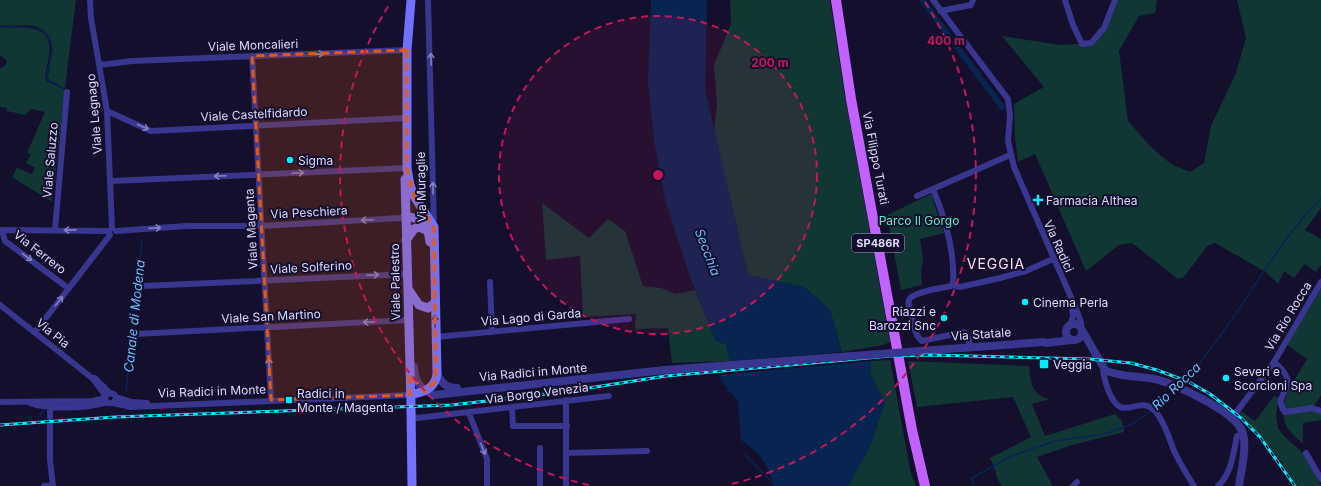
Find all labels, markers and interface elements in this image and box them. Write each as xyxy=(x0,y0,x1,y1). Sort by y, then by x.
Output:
text: 400 m xyxy=(927,33,965,48)
street label: Viale Moncalieri xyxy=(208,36,299,54)
one-way arrow xyxy=(311,50,324,57)
one-way arrow xyxy=(427,53,435,66)
text: 200 m xyxy=(751,55,789,70)
street label: Viale Legnago xyxy=(83,73,105,155)
street label: Viale Castelfidardo xyxy=(200,104,308,124)
street label: Via Filippo Turati xyxy=(860,110,892,206)
street label: Viale Saluzzo xyxy=(39,122,61,198)
one-way arrow xyxy=(136,124,148,131)
street label: Via Muraglie xyxy=(413,152,429,222)
place label: Sigma xyxy=(298,153,333,168)
marker: Sigma xyxy=(285,155,295,165)
centre of rings xyxy=(651,168,665,182)
one-way arrow xyxy=(291,170,304,177)
one-way arrow xyxy=(214,173,227,180)
one-way arrow xyxy=(429,182,437,195)
street label: Viale Magenta xyxy=(241,188,261,270)
place label: Farmacia Althea xyxy=(1046,193,1138,208)
marker: Farmacia Althea xyxy=(1033,195,1043,205)
street label: Via Peschiera xyxy=(270,202,348,222)
park label: Parco Il Gorgo xyxy=(879,213,959,228)
one-way arrow xyxy=(361,217,374,224)
street label: Via Radici xyxy=(1041,217,1077,275)
one-way arrow xyxy=(148,225,161,232)
one-way arrow xyxy=(64,226,77,234)
water label: Secchia xyxy=(692,226,724,278)
street label: Via Ferrero xyxy=(11,227,69,277)
road number: SP486R xyxy=(852,234,904,252)
street label: Viale Palestro xyxy=(387,243,403,321)
one-way arrow xyxy=(21,253,32,261)
district label: VEGGIA xyxy=(967,255,1025,272)
street label: Viale Solferino xyxy=(270,257,352,277)
water label: Canale di Modena xyxy=(120,259,148,373)
one-way arrow xyxy=(366,271,379,279)
street label: Via Rio Rocca xyxy=(1262,279,1314,353)
place label: Cinema Perla xyxy=(1033,295,1108,310)
one-way arrow xyxy=(54,296,63,307)
marker: Cinema Perla xyxy=(1020,297,1030,307)
place label: Riazzi e Barozzi Snc xyxy=(869,304,936,333)
street label: Via Lago di Garda xyxy=(480,305,582,329)
street label: Viale San Martino xyxy=(221,306,321,326)
marker: Riazzi e Barozzi Snc xyxy=(939,313,949,323)
street label: Via Pia xyxy=(33,315,73,351)
one-way arrow xyxy=(432,315,439,328)
one-way arrow xyxy=(363,319,376,326)
street label: Via Statale xyxy=(950,324,1012,344)
place label: Veggia xyxy=(1053,357,1092,372)
one-way arrow xyxy=(265,358,273,371)
marker: Veggia xyxy=(1038,358,1050,370)
water label: Rio Rocca xyxy=(1148,359,1204,413)
street label: Via Radici in Monte xyxy=(478,360,588,384)
place label: Severi e Scorcioni Spa xyxy=(1234,364,1312,393)
marker: Severi e Scorcioni Spa xyxy=(1221,373,1231,383)
street label: Via Borgo Venezia xyxy=(485,379,589,407)
street label: Via Radici in Monte xyxy=(158,382,266,400)
place label: Radici in Monte / Magenta xyxy=(297,386,394,415)
marker: Radici in Monte / Magenta xyxy=(284,395,294,405)
one-way arrow xyxy=(479,442,487,454)

